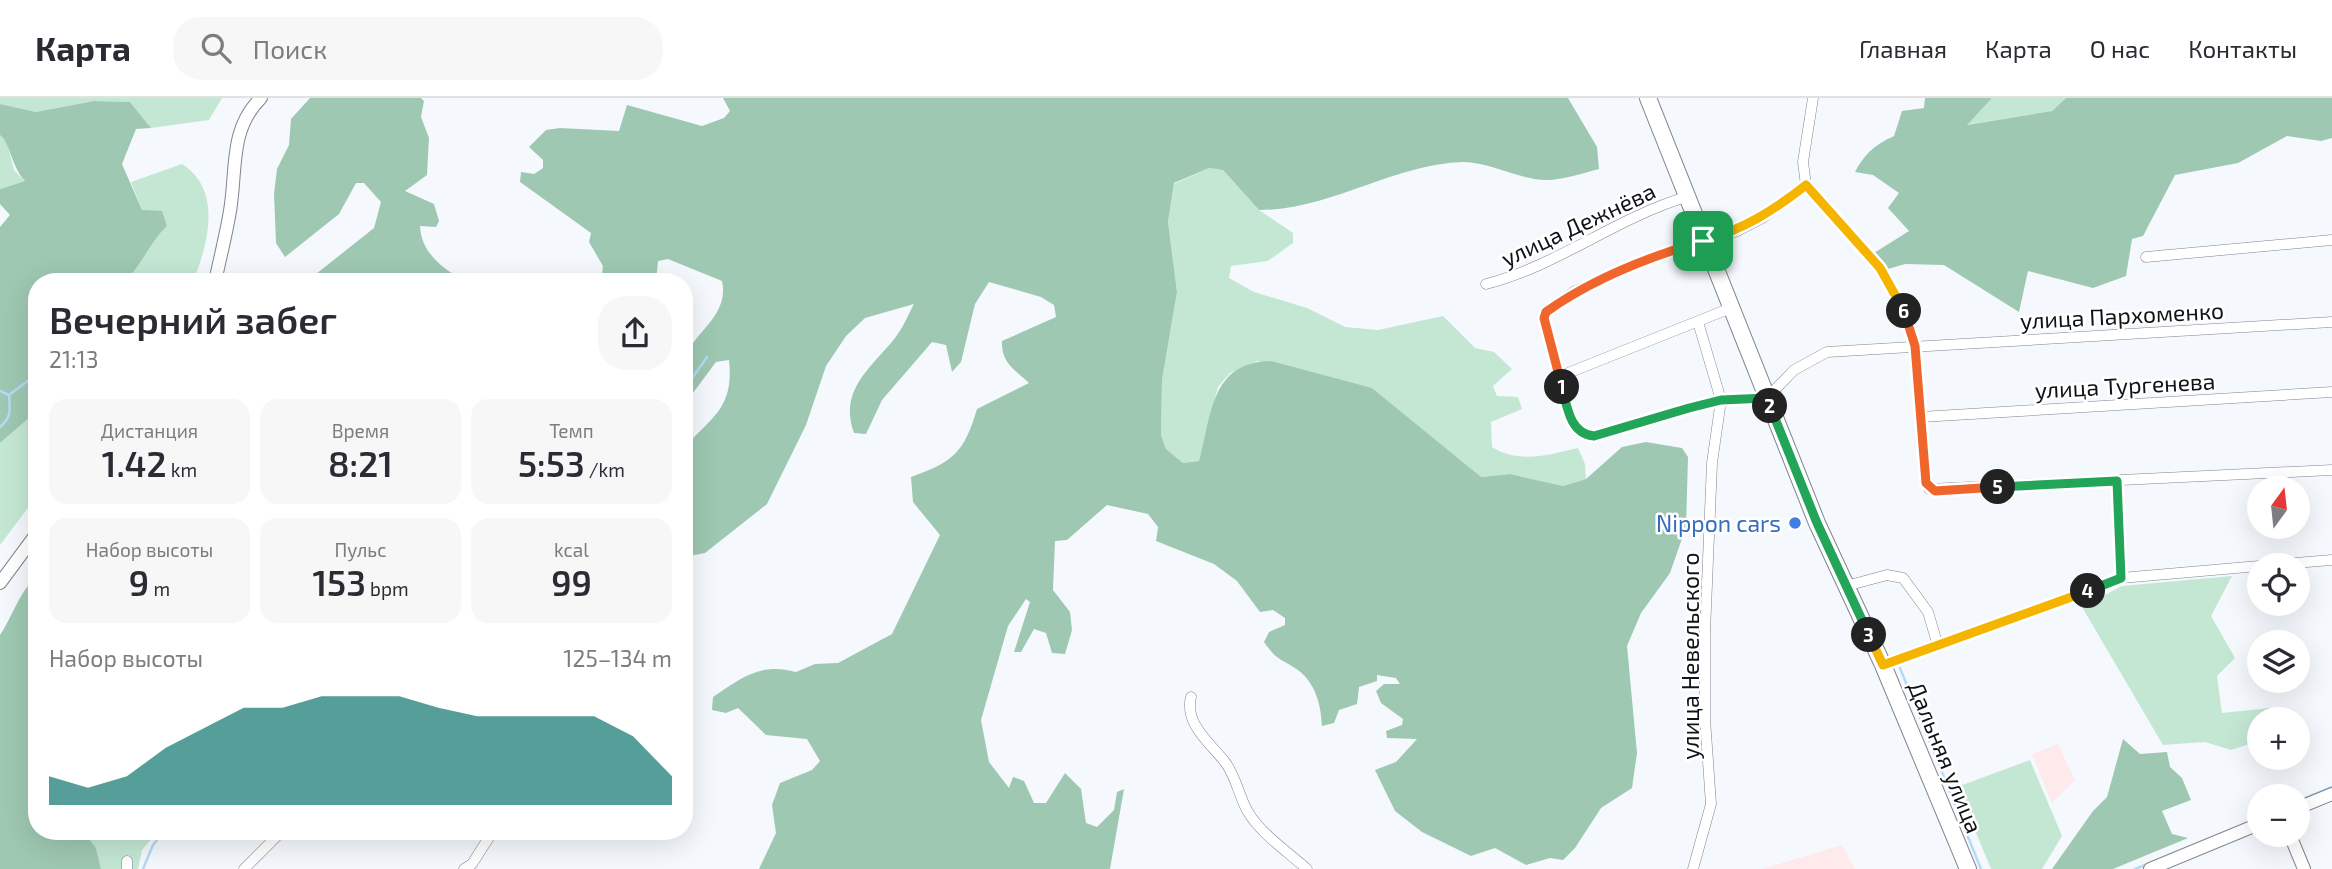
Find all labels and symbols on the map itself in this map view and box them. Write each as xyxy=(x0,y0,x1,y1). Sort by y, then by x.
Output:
street label: улица Дежнёва xyxy=(1496,176,1660,273)
pin xyxy=(1673,211,1733,271)
pin: 6 xyxy=(1886,294,1922,328)
street label: улица Пархоменко xyxy=(2019,296,2225,335)
street label: улица Тургенева xyxy=(2034,366,2216,405)
pin: 1 xyxy=(1544,370,1580,404)
pin: 2 xyxy=(1752,388,1788,424)
pin: 5 xyxy=(1980,470,2016,504)
north arrow xyxy=(2247,476,2310,539)
place label: Nippon cars xyxy=(1656,509,1781,537)
marker: Nippon cars xyxy=(1787,515,1803,531)
street label: улица Невельского xyxy=(1676,552,1705,760)
pin: 4 xyxy=(2070,574,2106,608)
pin: 3 xyxy=(1852,618,1886,652)
street label: Дальняя улица xyxy=(1902,677,1989,837)

